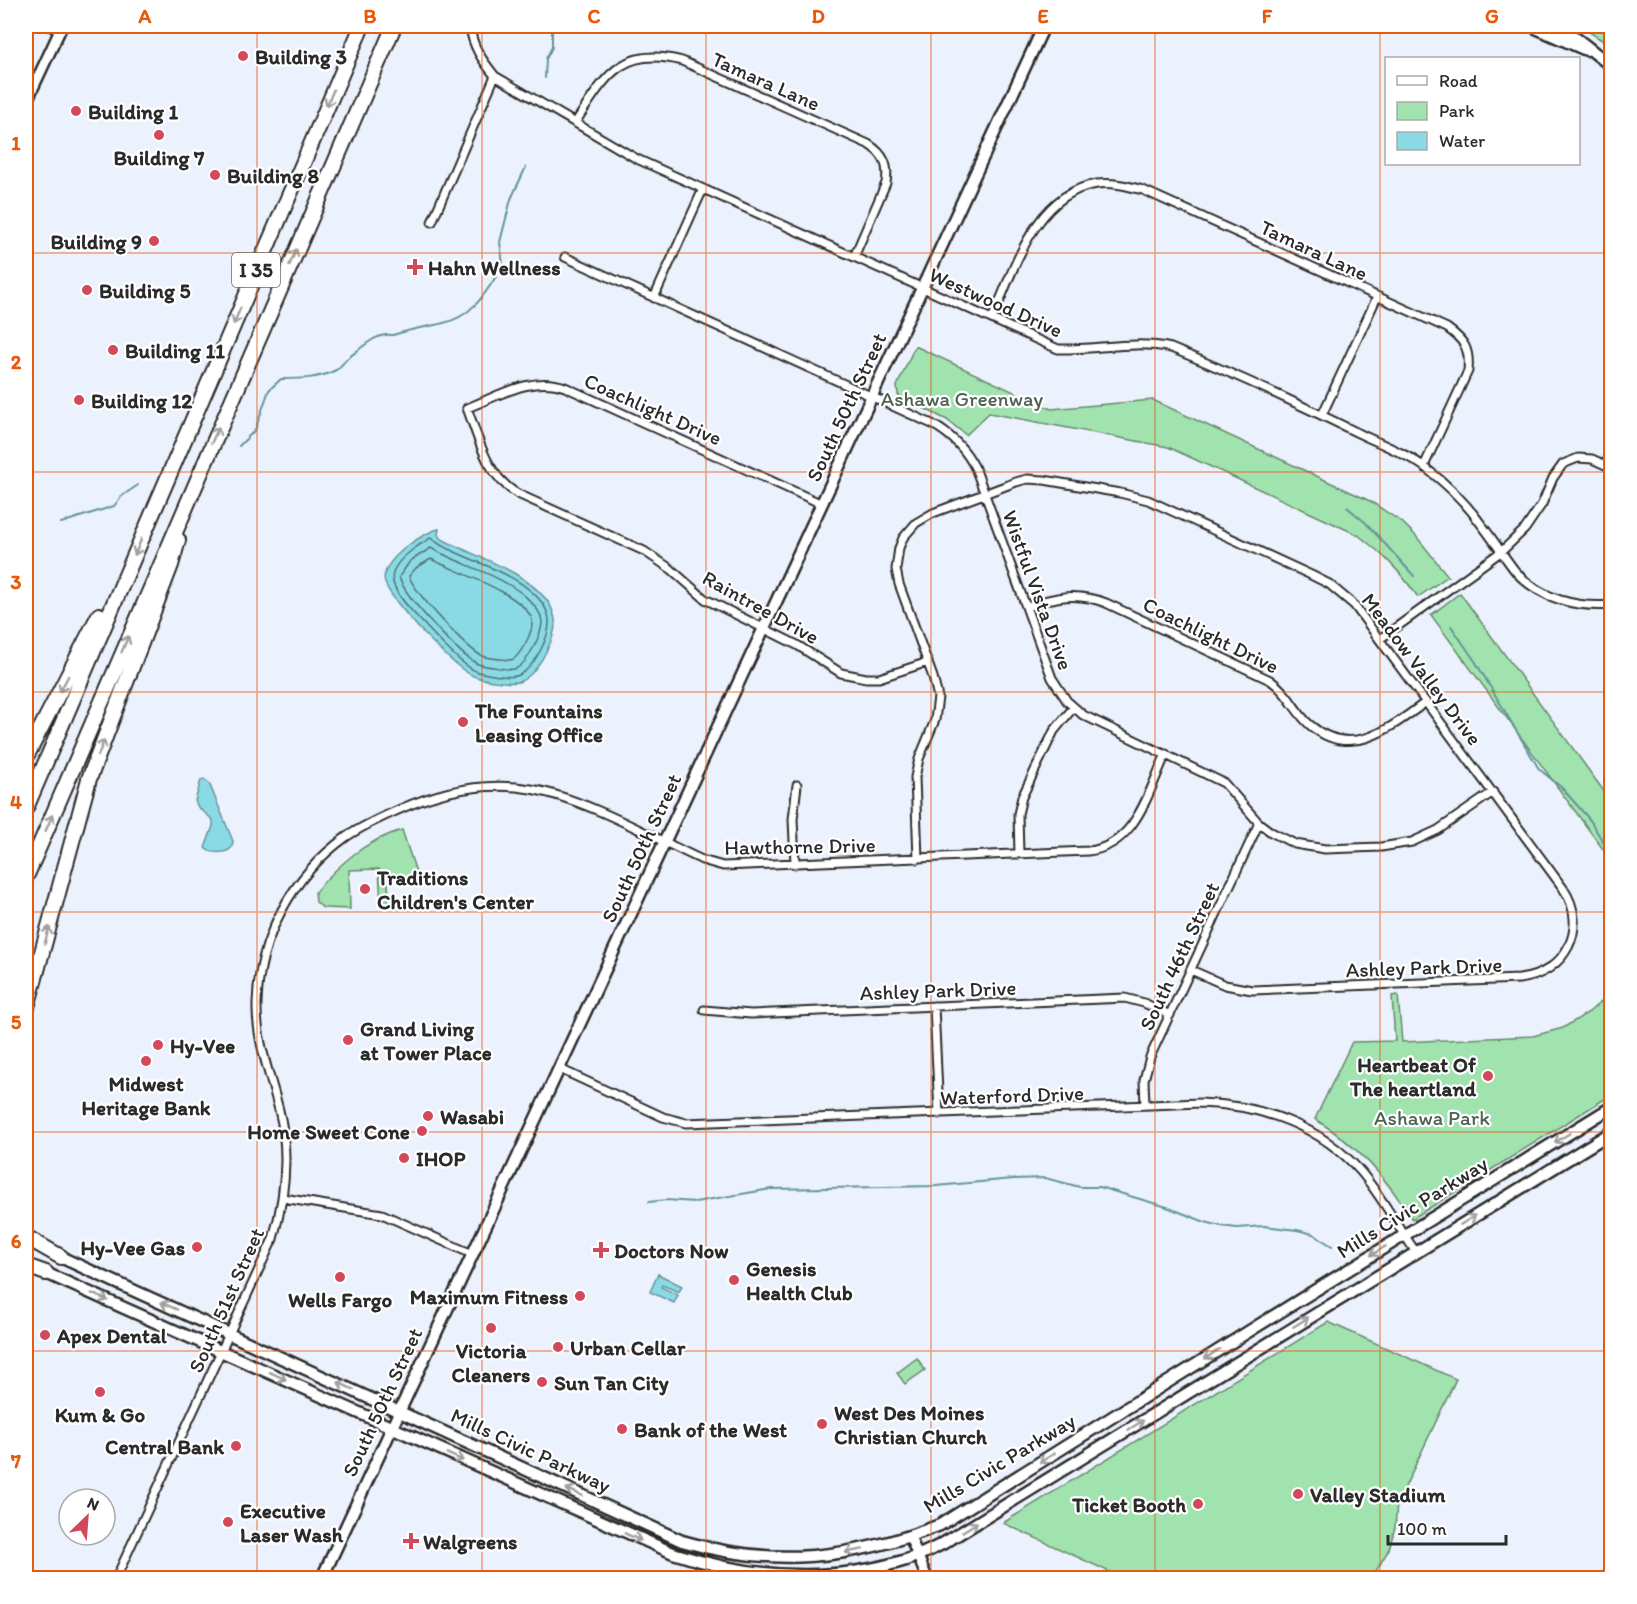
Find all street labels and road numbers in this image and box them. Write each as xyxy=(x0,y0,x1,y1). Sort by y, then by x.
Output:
street label: Tamara Lane xyxy=(708,46,824,116)
street label: Tamara Lane xyxy=(1256,214,1372,286)
road number: I 35 xyxy=(232,253,280,287)
street label: Westwood Drive xyxy=(925,261,1067,343)
street label: South 50th Street xyxy=(801,329,891,485)
street label: Coachlight Drive xyxy=(580,368,726,451)
street label: Wistful Vista Drive xyxy=(998,507,1078,673)
street label: Raintree Drive xyxy=(698,565,824,649)
street label: Meadow Valley Drive xyxy=(1357,588,1487,750)
street label: Coachlight Drive xyxy=(1139,591,1283,679)
street label: South 50th Street xyxy=(596,770,686,926)
street label: Hawthorne Drive xyxy=(724,832,876,860)
street label: South 46th Street xyxy=(1134,878,1224,1034)
street label: Ashley Park Drive xyxy=(1345,952,1503,982)
street label: Ashley Park Drive xyxy=(859,975,1017,1005)
street label: Waterford Drive xyxy=(940,1080,1084,1110)
street label: Mills Civic Parkway xyxy=(1332,1150,1492,1263)
street label: South 51st Street xyxy=(183,1224,269,1376)
street label: South 50th Street xyxy=(337,1324,427,1480)
street label: Mills Civic Parkway xyxy=(447,1402,615,1498)
street label: Mills Civic Parkway xyxy=(918,1408,1080,1518)

